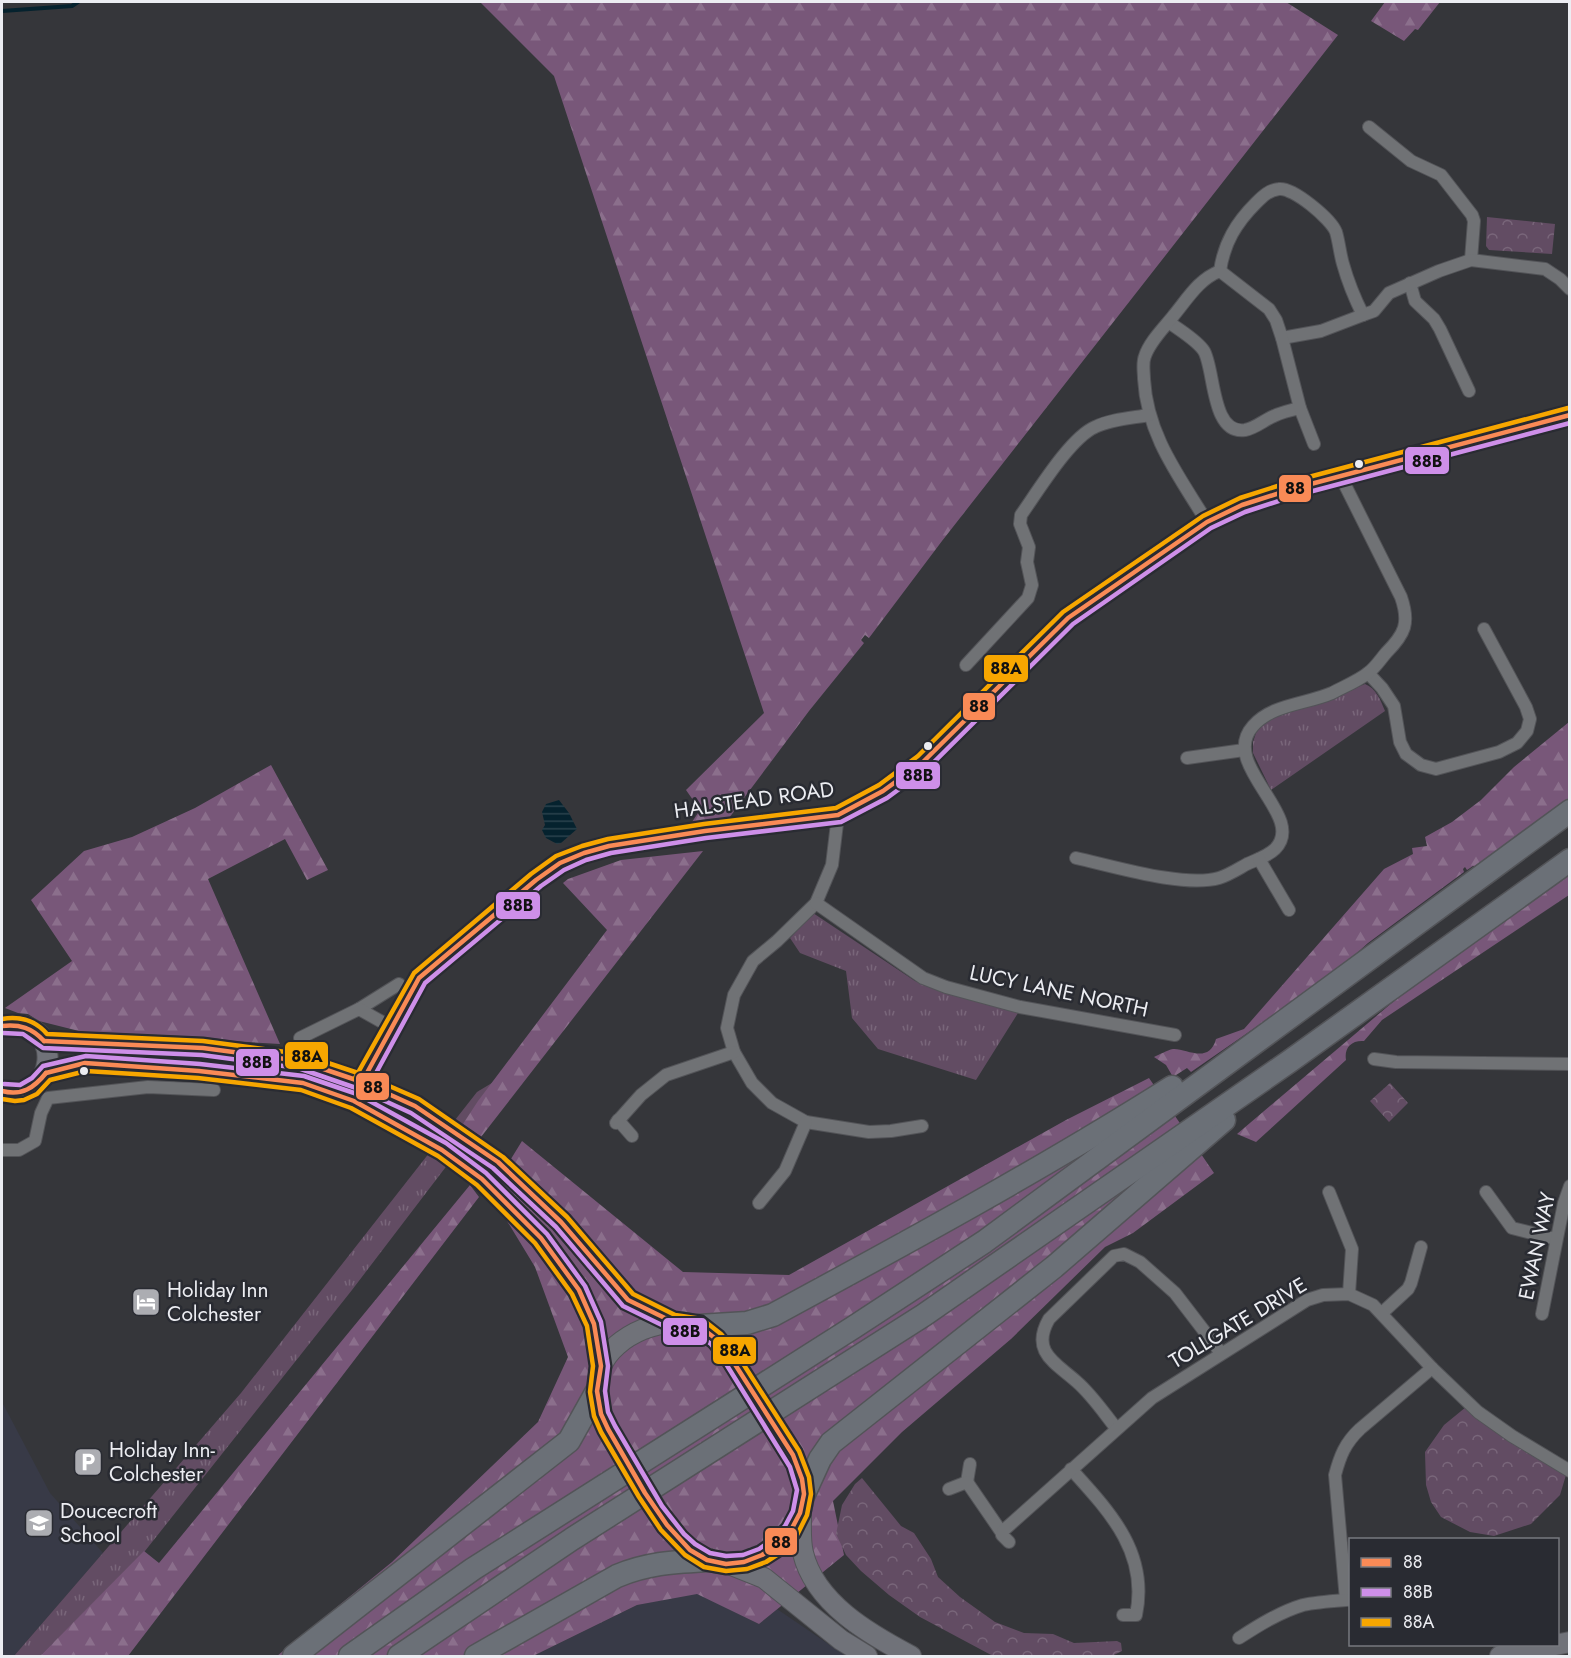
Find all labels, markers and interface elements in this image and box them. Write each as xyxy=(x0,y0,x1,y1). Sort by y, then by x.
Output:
line badge: 88B xyxy=(1404,446,1450,475)
text: 88B xyxy=(1412,450,1442,473)
unlabelled marker xyxy=(1353,458,1365,470)
line badge: 88 xyxy=(1278,474,1312,503)
text: 88 xyxy=(1285,477,1305,500)
line badge: 88A xyxy=(983,654,1029,683)
text: 88A xyxy=(990,657,1022,680)
line badge: 88 xyxy=(962,692,996,721)
text: 88 xyxy=(969,695,989,718)
unlabelled marker xyxy=(922,740,934,752)
line badge: 88B xyxy=(895,761,941,790)
text: 88B xyxy=(903,764,933,787)
street label: HALSTEAD ROAD xyxy=(672,774,836,826)
line badge: 88B xyxy=(495,891,541,920)
text: 88B xyxy=(503,894,533,917)
street label: LUCY LANE NORTH xyxy=(967,957,1151,1025)
line badge: 88A xyxy=(284,1041,329,1070)
text: 88A xyxy=(291,1045,323,1068)
line badge: 88B xyxy=(235,1048,280,1077)
text: 88B xyxy=(242,1051,272,1074)
unlabelled marker xyxy=(78,1065,90,1077)
line badge: 88 xyxy=(355,1072,390,1101)
text: 88 xyxy=(363,1076,383,1099)
street label: EWAN WAY xyxy=(1511,1189,1563,1303)
street label: TOLLGATE DRIVE xyxy=(1163,1270,1313,1376)
place label: Holiday Inn Colchester xyxy=(167,1275,268,1329)
hotel icon: Holiday Inn Colchester xyxy=(130,1286,162,1318)
line badge: 88B xyxy=(662,1317,708,1346)
text: 88B xyxy=(670,1320,700,1343)
line badge: 88A xyxy=(712,1336,757,1365)
text: 88A xyxy=(719,1339,751,1362)
place label: Holiday Inn- Colchester xyxy=(109,1435,215,1489)
parking icon: Holiday Inn- Colchester xyxy=(72,1446,104,1478)
place label: Doucecroft School xyxy=(60,1496,157,1550)
school or university icon: Doucecroft School xyxy=(23,1507,55,1539)
line badge: 88 xyxy=(764,1527,798,1556)
text: 88 xyxy=(771,1531,791,1554)
legend xyxy=(1349,1538,1559,1646)
text: 88 xyxy=(1403,1549,1423,1575)
text: 88B xyxy=(1403,1579,1433,1605)
text: 88A xyxy=(1403,1609,1434,1635)

